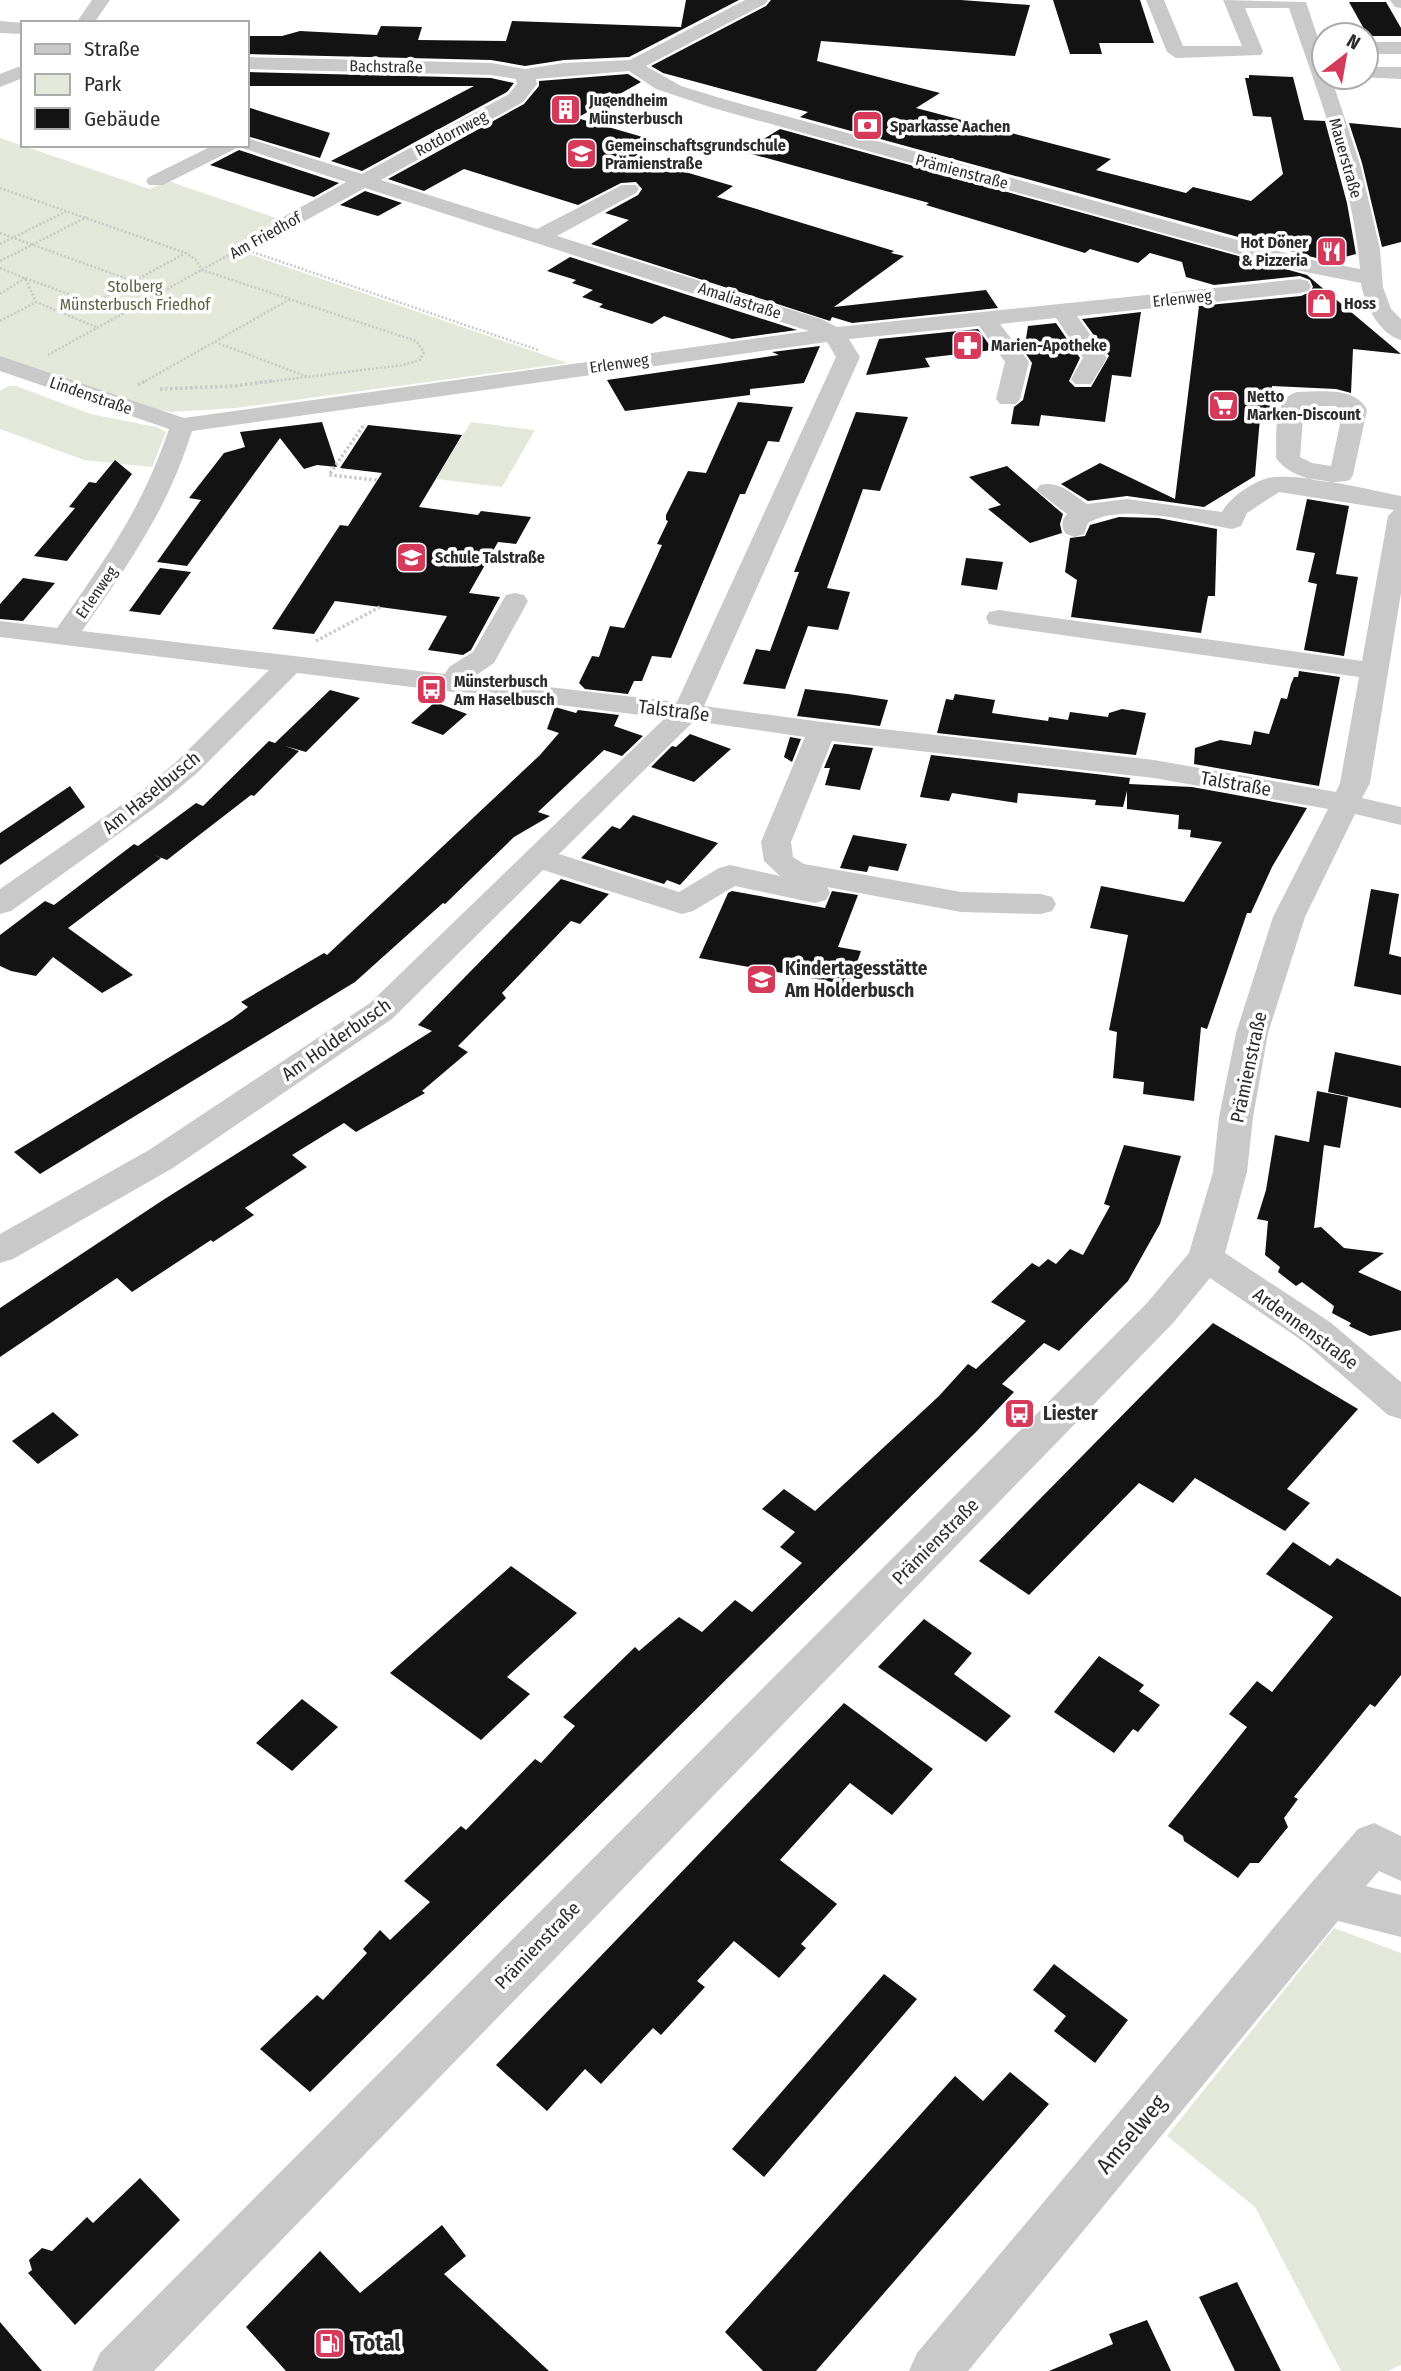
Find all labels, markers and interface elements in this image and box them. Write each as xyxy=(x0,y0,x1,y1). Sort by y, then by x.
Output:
legend xyxy=(21,21,248,147)
north arrow xyxy=(1310,21,1380,91)
text: N xyxy=(1343,29,1364,55)
text: Straße xyxy=(84,36,140,62)
street label: Bachstraße xyxy=(349,56,423,77)
text: Park xyxy=(84,71,122,97)
place label: Jugendheim Münsterbusch xyxy=(588,91,683,128)
building icon: Jugendheim Münsterbusch xyxy=(549,92,583,126)
text: Gebäude xyxy=(84,106,160,132)
street label: Rotdornweg xyxy=(412,106,491,160)
bank icon: Sparkasse Aachen xyxy=(850,109,884,143)
street label: Mauerstraße xyxy=(1325,116,1366,200)
place label: Sparkasse Aachen xyxy=(890,117,1010,136)
place label: Gemeinschaftsgrundschule Prämienstraße xyxy=(605,136,786,173)
school or university icon: Gemeinschaftsgrundschule Prämienstraße xyxy=(565,137,599,171)
street label: Prämienstraße xyxy=(913,150,1010,193)
street label: Am Friedhof xyxy=(226,208,305,263)
place label: Hot Döner & Pizzeria xyxy=(1240,233,1308,270)
restaurant icon: Hot Döner & Pizzeria xyxy=(1314,234,1348,268)
park label: Stolberg Münsterbusch Friedhof xyxy=(60,277,211,314)
street label: Amaliastraße xyxy=(696,278,784,323)
street label: Erlenweg xyxy=(1152,286,1213,311)
shop icon: Hoss xyxy=(1304,286,1338,320)
place label: Hoss xyxy=(1344,294,1376,313)
pharmacy icon: Marien-Apotheke xyxy=(951,328,985,362)
place label: Marien-Apotheke xyxy=(991,336,1107,355)
street label: Erlenweg xyxy=(588,350,650,377)
street label: Lindenstraße xyxy=(47,373,135,418)
place label: Netto Marken-Discount xyxy=(1247,387,1361,424)
supermarket icon: Netto Marken-Discount xyxy=(1207,388,1241,422)
school or university icon: Schule Talstraße xyxy=(395,540,429,574)
place label: Schule Talstraße xyxy=(435,548,545,567)
street label: Erlenweg xyxy=(72,562,121,622)
place label: Münsterbusch Am Haselbusch xyxy=(453,672,555,709)
bus stop icon: Münsterbusch Am Haselbusch xyxy=(414,673,448,707)
street label: Talstraße xyxy=(637,695,711,726)
street label: Am Haselbusch xyxy=(98,746,205,839)
street label: Talstraße xyxy=(1199,766,1273,801)
place label: Kindertagesstätte Am Holderbusch xyxy=(784,957,928,1002)
school or university icon: Kindertagesstätte Am Holderbusch xyxy=(745,962,779,996)
street label: Am Holderbusch xyxy=(277,993,395,1086)
street label: Prämienstraße xyxy=(1225,1009,1271,1125)
street label: Ardennenstraße xyxy=(1249,1283,1363,1374)
bus stop icon: Liester xyxy=(1003,1396,1037,1430)
place label: Liester xyxy=(1043,1402,1099,1425)
street label: Prämienstraße xyxy=(887,1493,983,1589)
street label: Prämienstraße xyxy=(490,1897,585,1994)
street label: Amselweg xyxy=(1090,2089,1172,2179)
fuel station icon: Total xyxy=(313,2326,347,2360)
place label: Total xyxy=(353,2329,401,2357)

